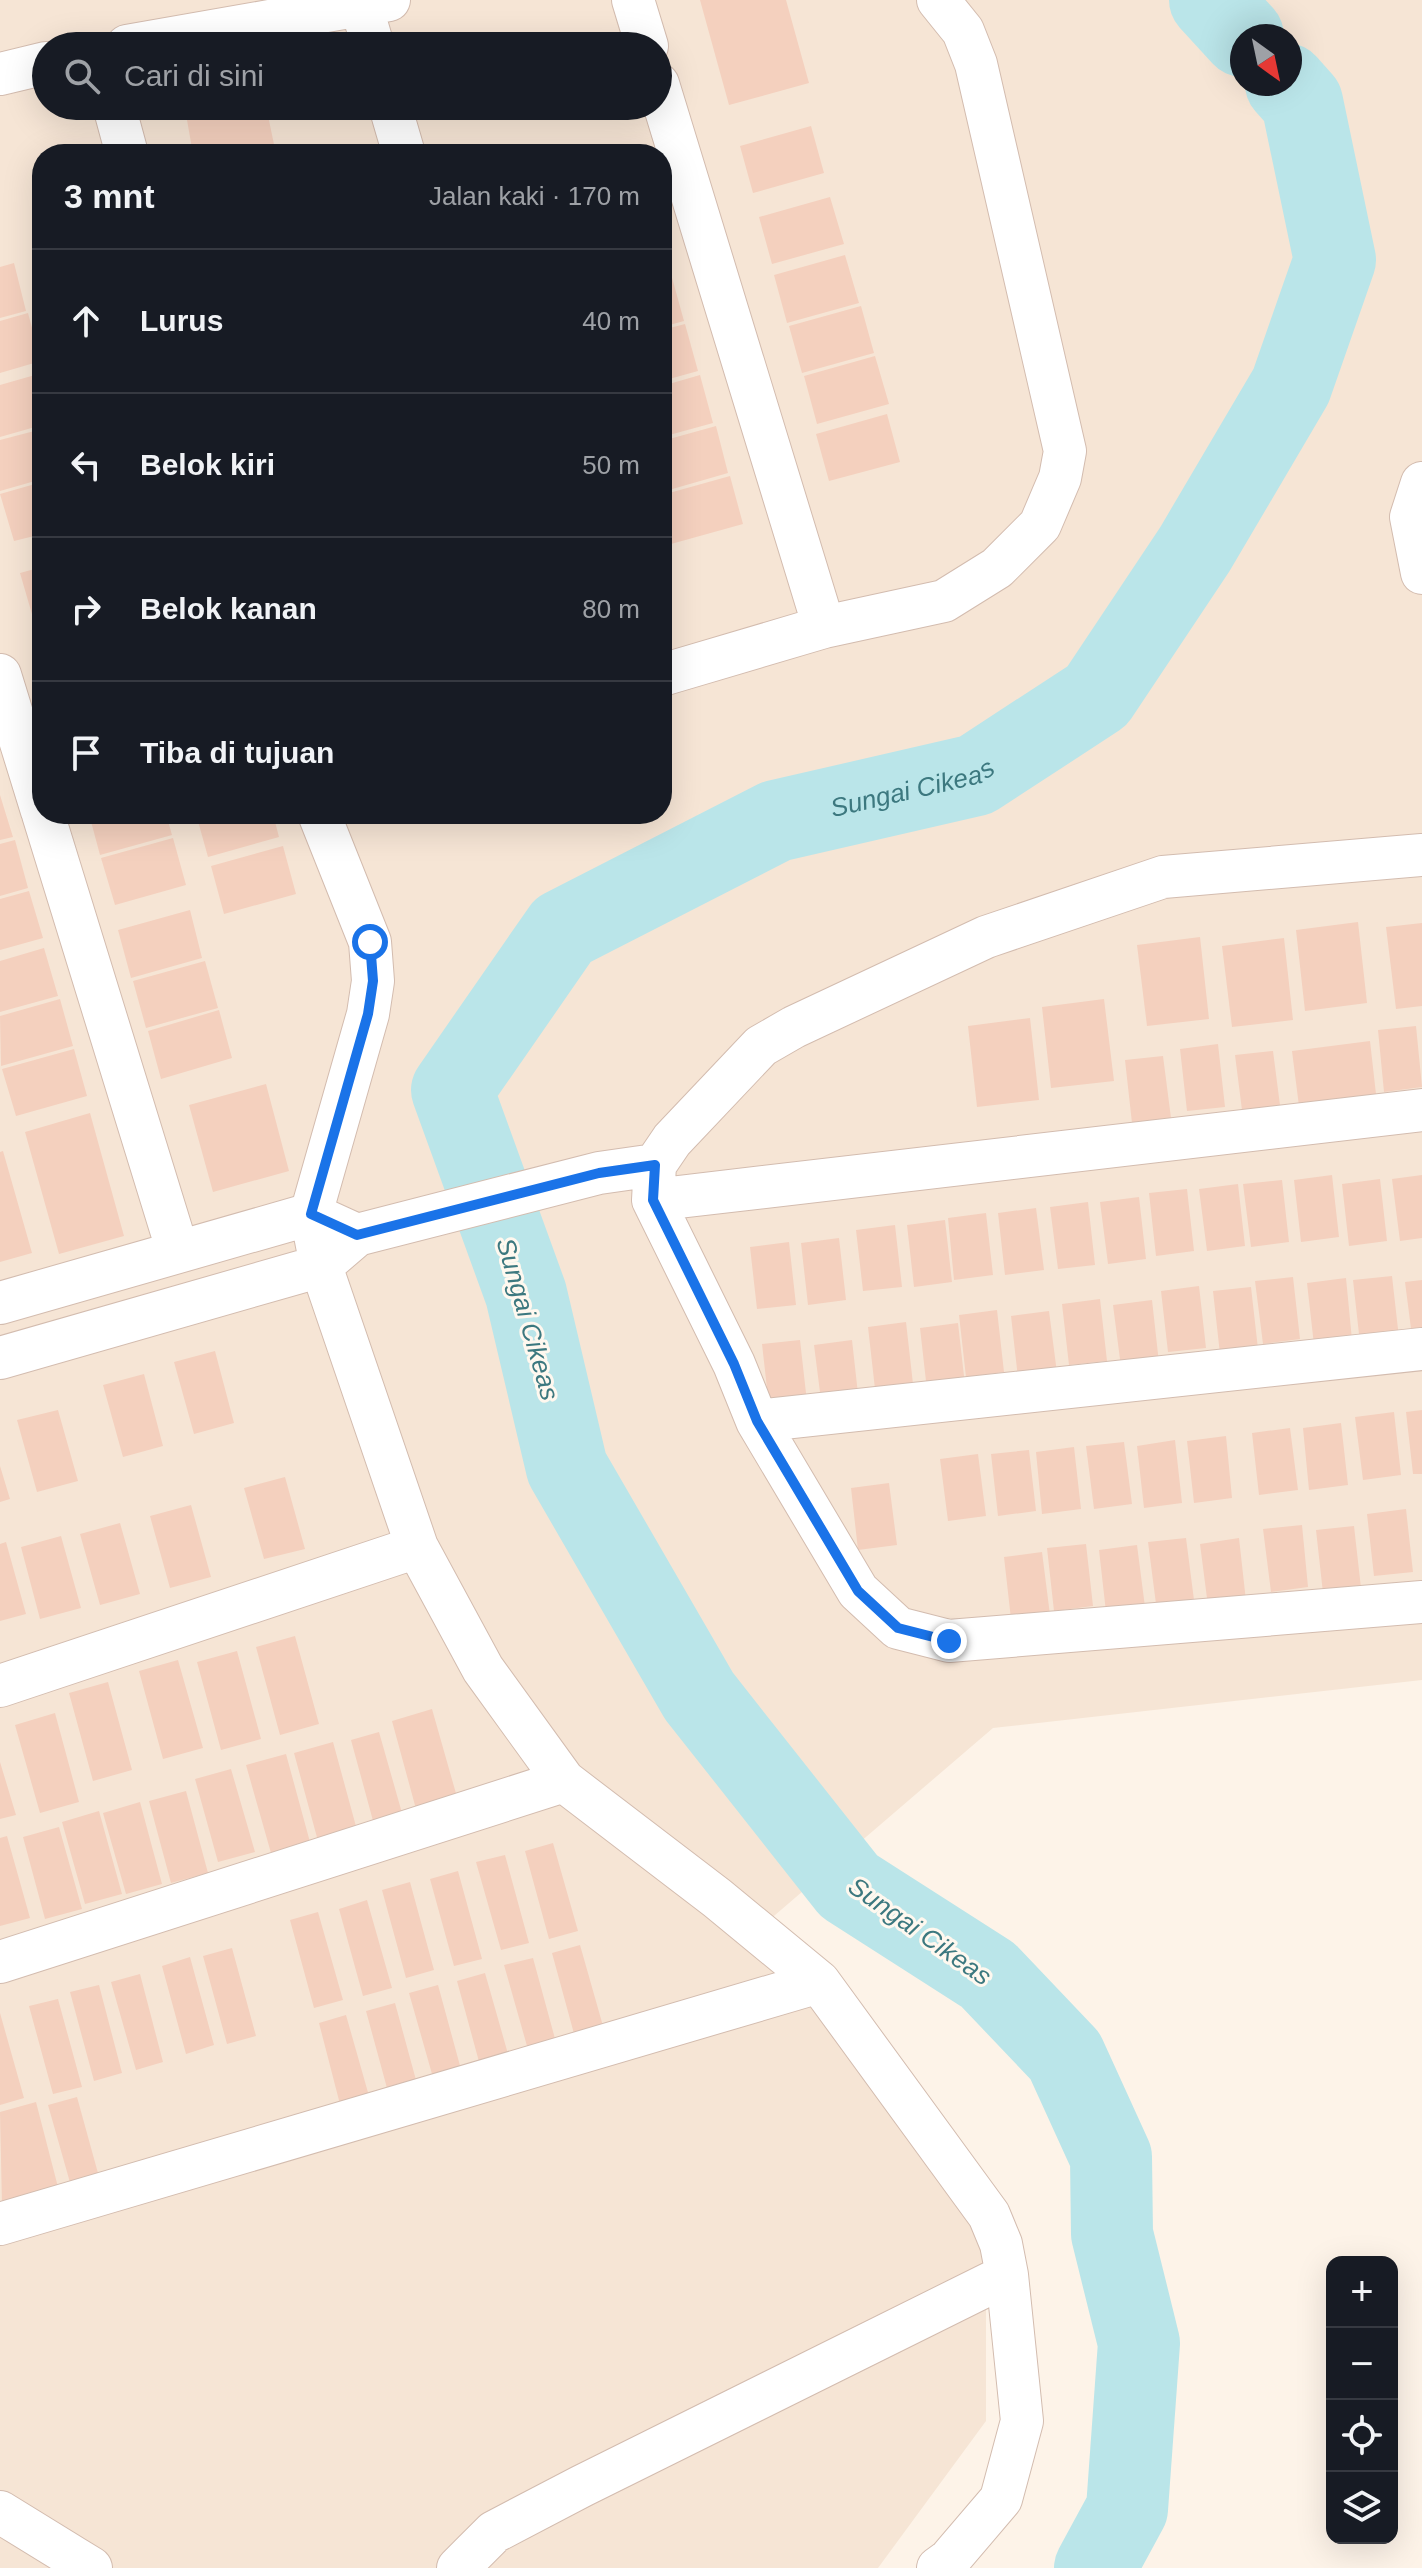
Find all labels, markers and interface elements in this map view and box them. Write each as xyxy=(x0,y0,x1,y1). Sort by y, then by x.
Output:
north arrow xyxy=(1230,24,1302,96)
search box xyxy=(32,32,672,120)
icon: search xyxy=(60,54,104,98)
text: Cari di sini xyxy=(124,59,264,92)
text: 3 mnt xyxy=(64,177,155,215)
text: Jalan kaki · 170 m xyxy=(429,181,640,211)
icon: ahead xyxy=(64,299,108,343)
text: Lurus xyxy=(140,304,223,337)
text: 40 m xyxy=(582,306,640,336)
icon: left xyxy=(64,443,108,487)
text: Belok kiri xyxy=(140,448,275,481)
text: 50 m xyxy=(582,450,640,480)
icon: right xyxy=(64,587,108,631)
text: Belok kanan xyxy=(140,592,317,625)
text: 80 m xyxy=(582,594,640,624)
icon: arrive xyxy=(64,731,108,775)
text: Tiba di tujuan xyxy=(140,736,334,769)
water label: Sungai Cikeas xyxy=(827,752,1000,823)
route start xyxy=(352,924,388,960)
water label: Sungai Cikeas xyxy=(490,1234,566,1404)
route end xyxy=(931,1623,967,1659)
water label: Sungai Cikeas xyxy=(843,1871,997,1991)
map controls xyxy=(1326,2256,1398,2544)
button: + xyxy=(1326,2256,1398,2328)
button: − xyxy=(1326,2328,1398,2400)
button: locate xyxy=(1326,2400,1398,2472)
button: layers xyxy=(1326,2472,1398,2544)

